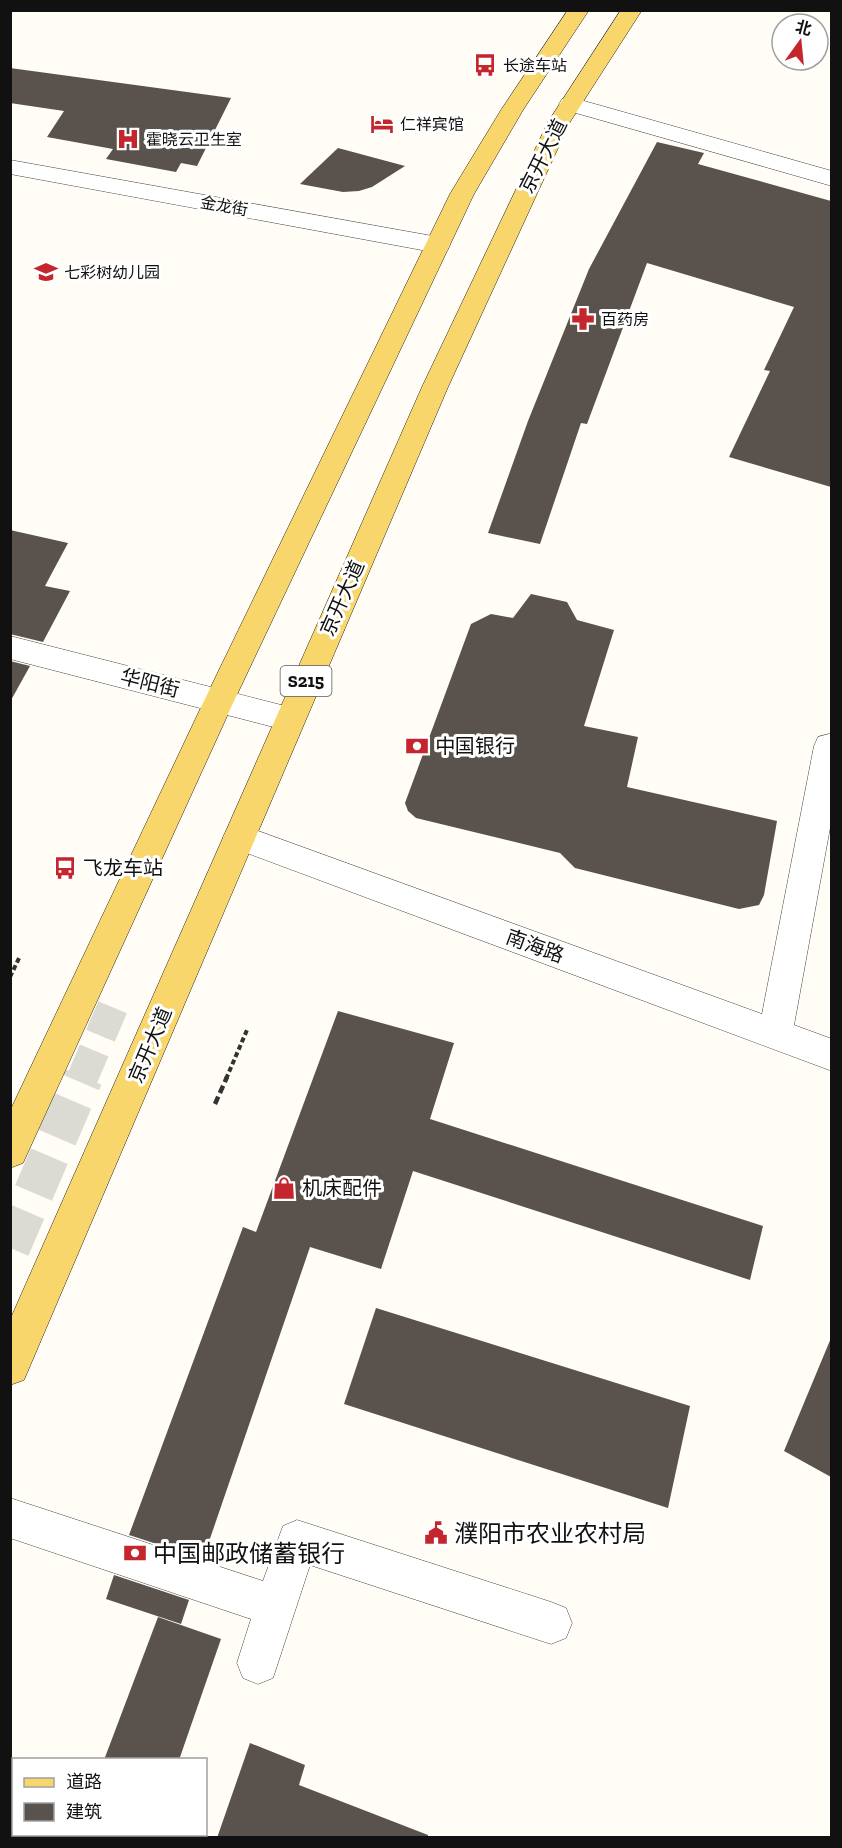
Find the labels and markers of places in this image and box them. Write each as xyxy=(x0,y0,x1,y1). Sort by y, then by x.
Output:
bus stop icon: 长途车站 xyxy=(472,52,498,78)
place label: 长途车站 xyxy=(503,56,567,75)
hotel icon: 仁祥宾馆 xyxy=(369,111,395,137)
place label: 仁祥宾馆 xyxy=(400,115,464,134)
hospital icon: 霍晓云卫生室 xyxy=(115,126,141,152)
place label: 霍晓云卫生室 xyxy=(146,130,242,149)
school or university icon: 七彩树幼儿园 xyxy=(33,259,59,285)
place label: 七彩树幼儿园 xyxy=(64,263,160,282)
pharmacy icon: 百药房 xyxy=(570,306,596,332)
place label: 百药房 xyxy=(601,310,649,329)
bank icon: 中国银行 xyxy=(404,733,430,759)
place label: 中国银行 xyxy=(435,734,515,758)
bus stop icon: 飞龙车站 xyxy=(52,855,78,881)
place label: 飞龙车站 xyxy=(83,856,163,880)
shop icon: 机床配件 xyxy=(271,1175,297,1201)
place label: 机床配件 xyxy=(302,1176,382,1200)
place label: 濮阳市农业农村局 xyxy=(454,1519,646,1548)
public building icon: 濮阳市农业农村局 xyxy=(423,1520,449,1546)
place label: 中国邮政储蓄银行 xyxy=(153,1539,345,1568)
bank icon: 中国邮政储蓄银行 xyxy=(122,1540,148,1566)

